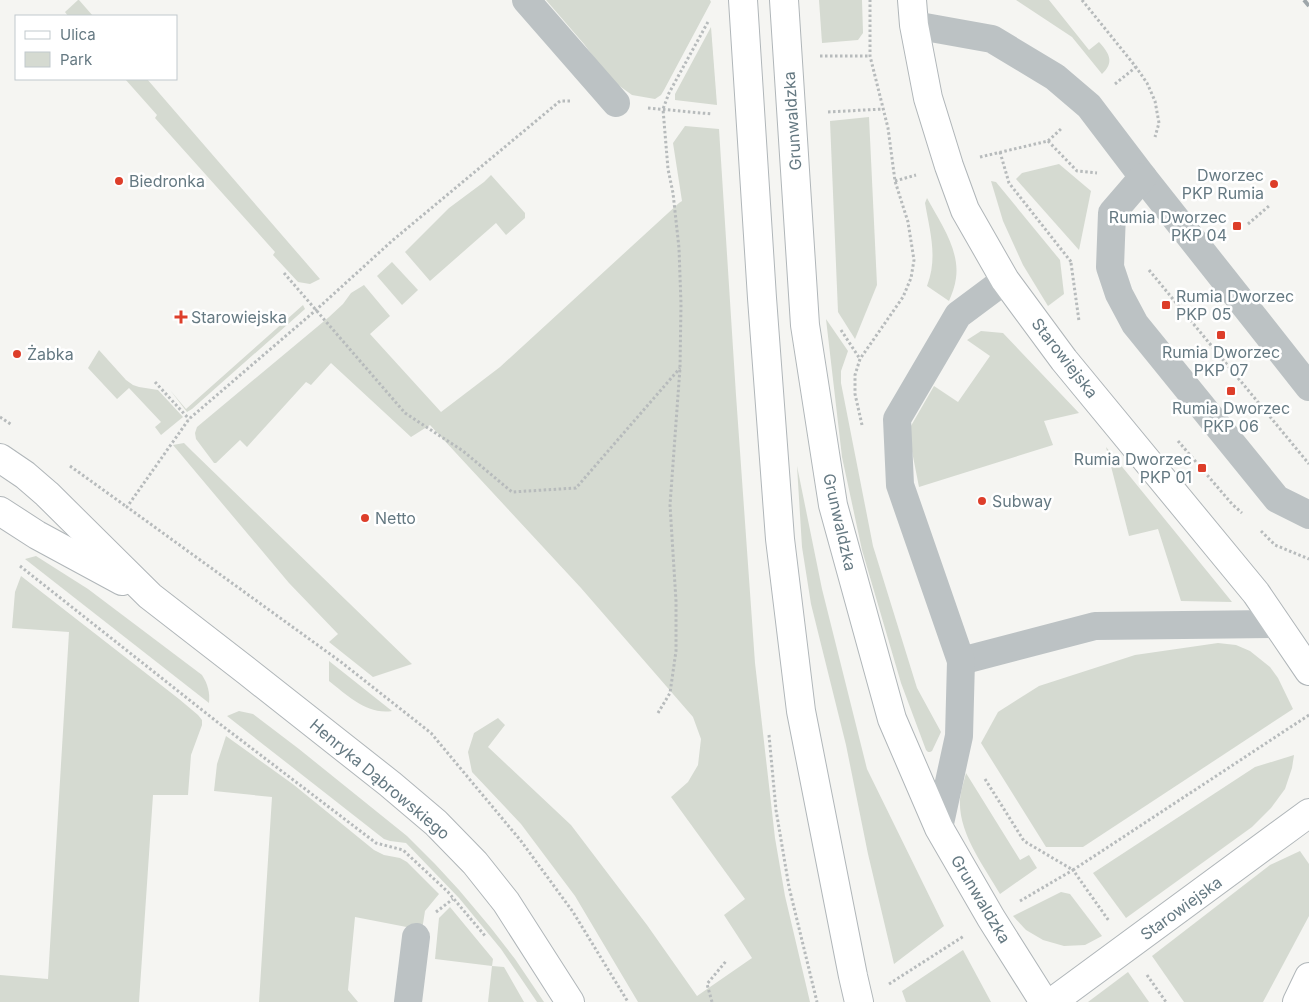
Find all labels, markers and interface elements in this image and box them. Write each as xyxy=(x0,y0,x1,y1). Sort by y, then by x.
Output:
legend xyxy=(15,15,178,80)
text: Ulica xyxy=(60,25,96,44)
text: Park xyxy=(60,50,93,69)
street label: Grunwaldzka xyxy=(779,71,805,171)
place label: Dworzec PKP Rumia xyxy=(1182,165,1264,203)
place label: Biedronka xyxy=(129,171,205,191)
marker: Biedronka xyxy=(113,175,125,187)
marker: Dworzec PKP Rumia xyxy=(1268,178,1280,190)
place label: Rumia Dworzec PKP 04 xyxy=(1109,207,1227,245)
marker: Rumia Dworzec PKP 04 xyxy=(1231,220,1243,232)
place label: Rumia Dworzec PKP 05 xyxy=(1176,286,1294,324)
marker: Rumia Dworzec PKP 05 xyxy=(1160,299,1172,311)
place label: Starowiejska xyxy=(191,307,287,327)
marker: Starowiejska xyxy=(175,311,187,323)
street label: Starowiejska xyxy=(1028,314,1102,402)
marker: Rumia Dworzec PKP 07 xyxy=(1215,329,1227,341)
place label: Rumia Dworzec PKP 07 xyxy=(1162,342,1280,380)
place label: Żabka xyxy=(27,344,74,364)
marker: Żabka xyxy=(11,348,23,360)
marker: Rumia Dworzec PKP 06 xyxy=(1225,385,1237,397)
place label: Rumia Dworzec PKP 06 xyxy=(1172,398,1290,436)
place label: Rumia Dworzec PKP 01 xyxy=(1074,449,1192,487)
marker: Rumia Dworzec PKP 01 xyxy=(1196,462,1208,474)
street label: Grunwaldzka xyxy=(819,471,861,573)
place label: Subway xyxy=(992,491,1052,511)
marker: Subway xyxy=(976,495,988,507)
place label: Netto xyxy=(375,508,416,528)
marker: Netto xyxy=(359,512,371,524)
street label: Henryka Dąbrowskiego xyxy=(306,715,454,843)
street label: Grunwaldzka xyxy=(947,851,1015,947)
street label: Starowiejska xyxy=(1136,872,1226,944)

